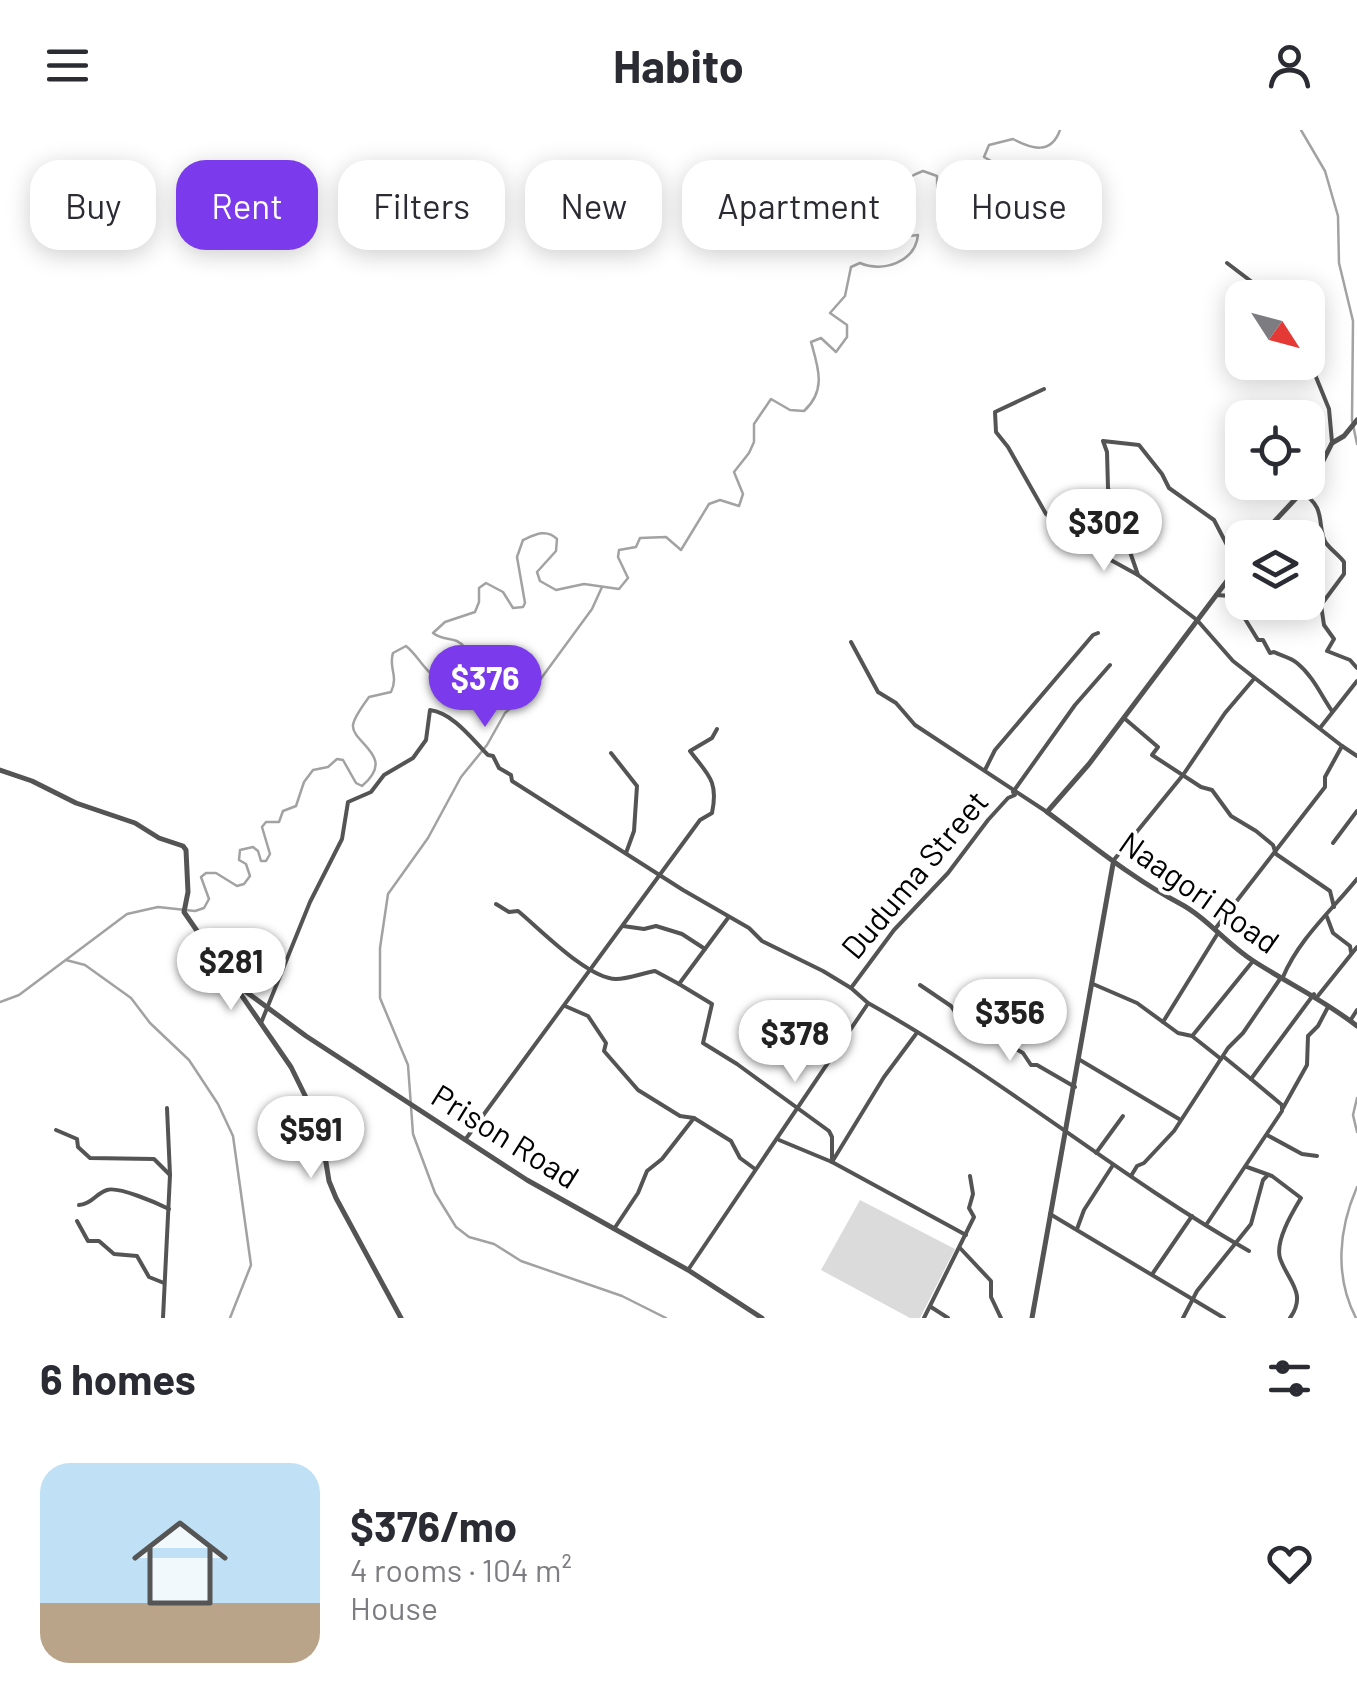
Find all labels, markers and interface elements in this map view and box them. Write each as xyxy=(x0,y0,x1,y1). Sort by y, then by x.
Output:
icon: menu xyxy=(40,38,95,93)
text: Habito xyxy=(613,38,744,92)
icon: person xyxy=(1262,38,1317,93)
chip: Buy xyxy=(30,160,156,250)
chip: Rent xyxy=(176,160,318,250)
chip: Filters xyxy=(338,160,505,250)
chip: New xyxy=(525,160,662,250)
chip: Apartment xyxy=(682,160,916,250)
chip: House xyxy=(936,160,1102,250)
north arrow xyxy=(1225,280,1325,380)
map controls xyxy=(1225,280,1325,620)
button: locate xyxy=(1225,400,1325,500)
pin: $302 xyxy=(1045,489,1163,574)
text: $302 xyxy=(1068,502,1140,540)
button: layers xyxy=(1225,520,1325,620)
pin: $376 xyxy=(426,645,544,730)
text: $376 xyxy=(451,658,519,696)
street label: Duduma Street xyxy=(832,782,995,965)
street label: Naagori Road xyxy=(1113,822,1287,960)
pin: $281 xyxy=(172,928,290,1013)
text: $281 xyxy=(199,941,263,979)
pin: $356 xyxy=(951,979,1069,1064)
text: $356 xyxy=(975,992,1045,1030)
pin: $378 xyxy=(736,1000,854,1085)
text: $378 xyxy=(761,1013,829,1051)
street label: Prison Road xyxy=(426,1075,587,1195)
pin: $591 xyxy=(252,1096,370,1181)
text: $591 xyxy=(279,1109,343,1147)
icon: filters xyxy=(1262,1351,1317,1406)
text: 6 homes xyxy=(40,1353,196,1403)
text: $376/mo xyxy=(350,1500,517,1550)
icon: home xyxy=(120,1503,240,1623)
icon: heart xyxy=(1262,1536,1317,1591)
text: 4 rooms · 104 m² xyxy=(350,1550,572,1588)
text: House xyxy=(350,1588,438,1626)

